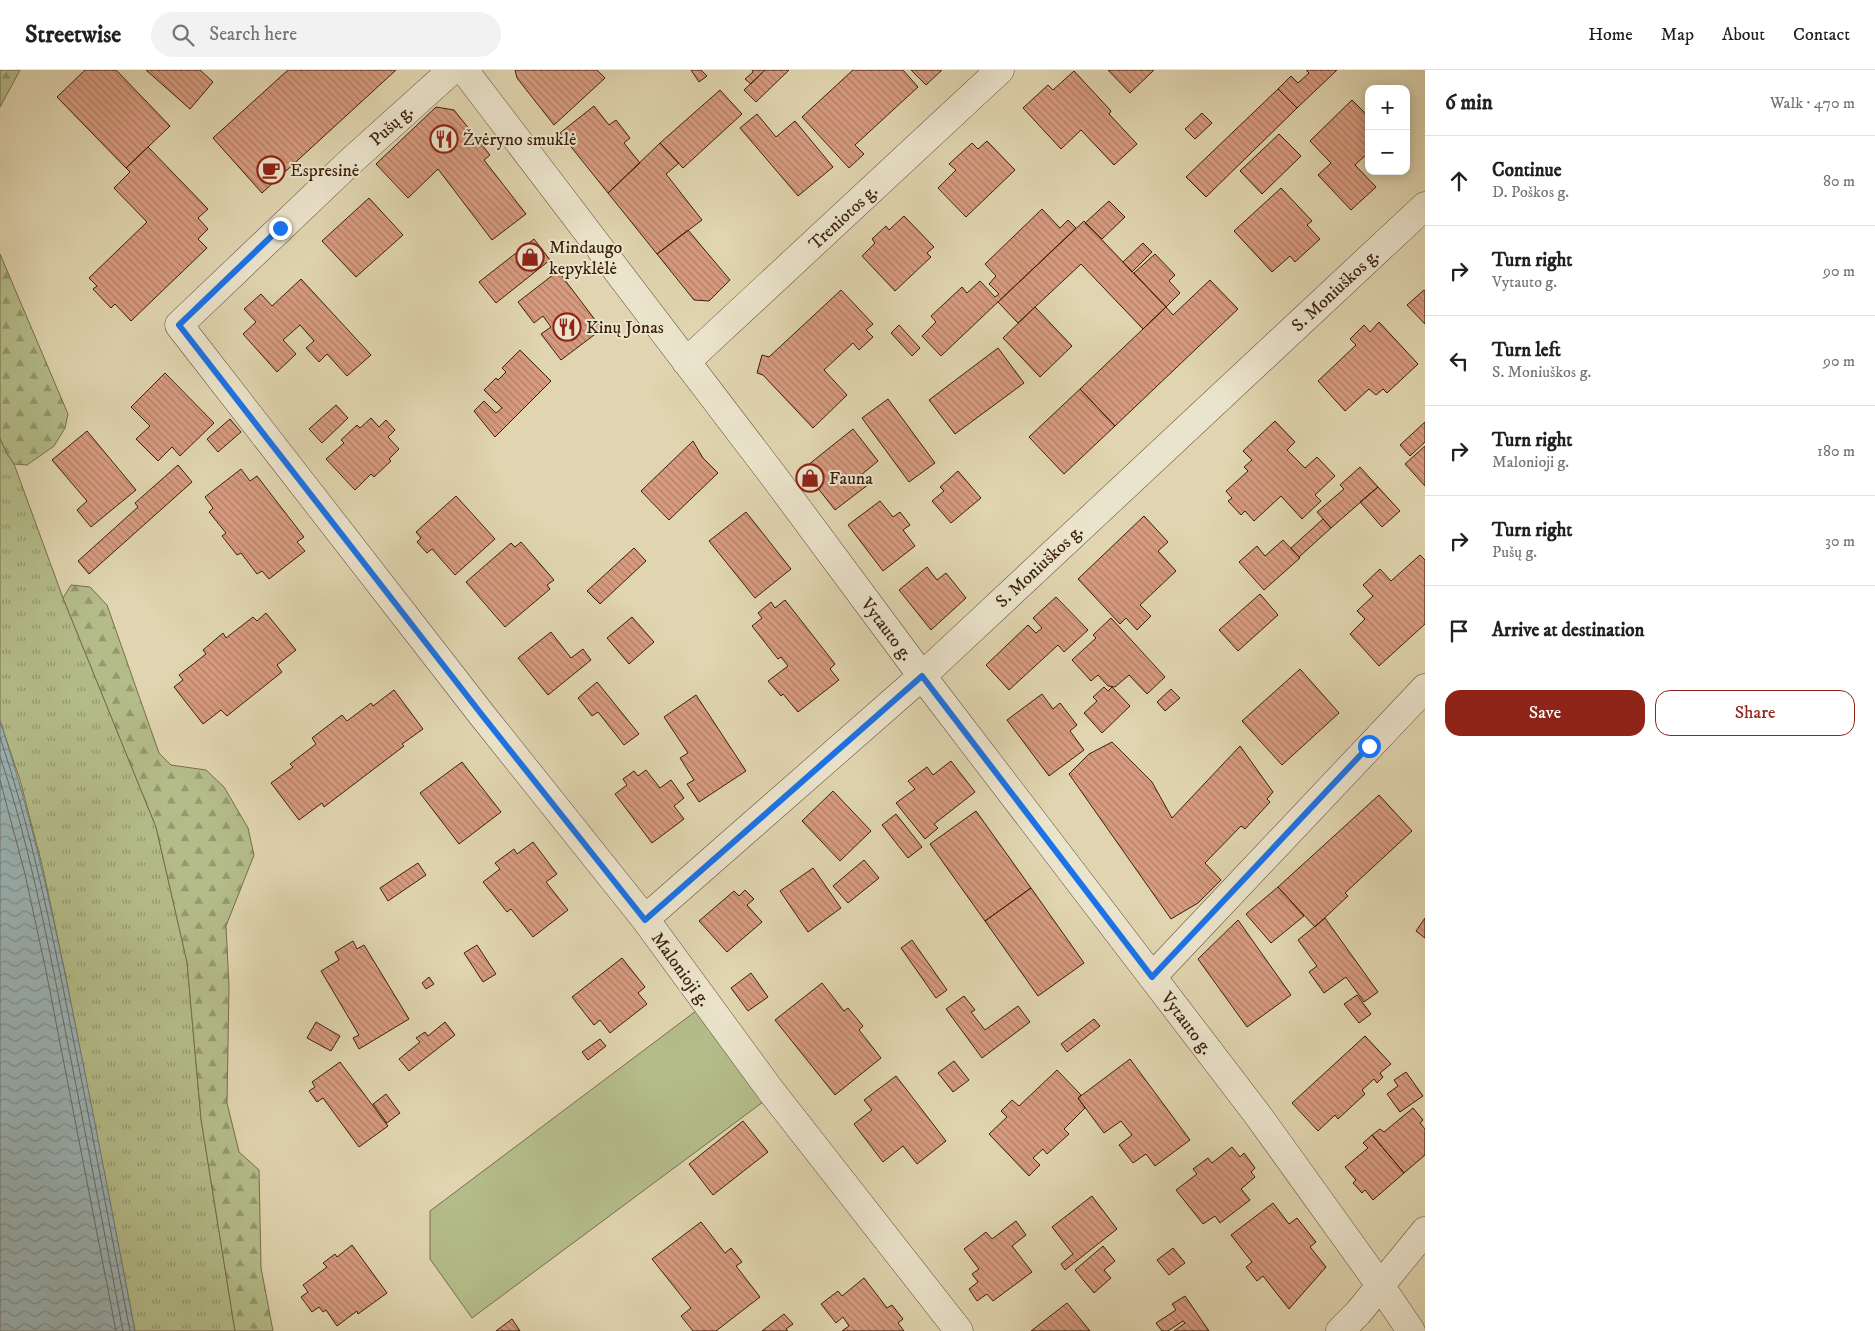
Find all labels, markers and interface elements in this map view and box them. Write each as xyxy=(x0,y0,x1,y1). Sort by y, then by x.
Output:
search box xyxy=(151,12,501,57)
text: Streetwise xyxy=(25,20,121,50)
icon: search xyxy=(169,21,197,49)
text: Search here xyxy=(209,23,297,46)
text: Home xyxy=(1588,24,1633,46)
text: Map xyxy=(1661,24,1694,46)
text: About xyxy=(1722,24,1765,46)
text: Contact xyxy=(1793,24,1850,46)
map controls xyxy=(1365,85,1410,175)
button: + xyxy=(1365,85,1410,130)
text: 6 min xyxy=(1445,90,1493,116)
text: Walk · 470 m xyxy=(1770,93,1855,113)
street label: Pušų g. xyxy=(365,101,418,151)
restaurant icon: Žvėryno smuklė xyxy=(429,124,459,154)
place label: Žvėryno smuklė xyxy=(463,128,577,151)
button: − xyxy=(1365,130,1410,175)
cafe icon: Espresinė xyxy=(256,155,286,185)
text: Continue xyxy=(1492,159,1562,182)
place label: Espresinė xyxy=(290,160,359,182)
icon: ahead xyxy=(1445,167,1473,195)
text: 80 m xyxy=(1823,171,1855,191)
street label: Treniotos g. xyxy=(805,180,883,255)
text: D. Poškos g. xyxy=(1492,182,1569,202)
route end xyxy=(269,217,292,240)
place label: Mindaugo kepyklėlė xyxy=(549,237,623,280)
shop icon: Mindaugo kepyklėlė xyxy=(515,242,545,272)
street label: S. Moniuškos g. xyxy=(1287,245,1384,337)
text: Turn right xyxy=(1492,249,1572,272)
icon: right xyxy=(1445,257,1473,285)
text: 90 m xyxy=(1823,261,1855,281)
text: Vytauto g. xyxy=(1492,272,1557,292)
restaurant icon: Kinų Jonas xyxy=(552,312,582,342)
place label: Kinų Jonas xyxy=(586,317,664,339)
text: Turn left xyxy=(1492,339,1561,362)
icon: left xyxy=(1445,347,1473,375)
text: 90 m xyxy=(1823,351,1855,371)
text: S. Moniuškos g. xyxy=(1492,362,1591,382)
text: Turn right xyxy=(1492,429,1572,452)
icon: right xyxy=(1445,437,1473,465)
text: 180 m xyxy=(1817,441,1855,461)
text: Malonioji g. xyxy=(1492,452,1569,472)
shop icon: Fauna xyxy=(795,463,825,493)
place label: Fauna xyxy=(829,468,873,490)
text: Turn right xyxy=(1492,519,1572,542)
street label: S. Moniuškos g. xyxy=(991,521,1088,613)
icon: right xyxy=(1445,527,1473,555)
text: 30 m xyxy=(1825,531,1855,551)
text: Pušų g. xyxy=(1492,542,1537,562)
street label: Vytauto g. xyxy=(855,593,917,665)
icon: arrive xyxy=(1445,617,1473,645)
text: Arrive at destination xyxy=(1492,619,1644,642)
button: Save xyxy=(1445,690,1645,736)
button: Share xyxy=(1655,690,1855,736)
route start xyxy=(1358,735,1381,758)
street label: Malonioji g. xyxy=(646,928,715,1011)
street label: Vytauto g. xyxy=(1155,987,1217,1059)

